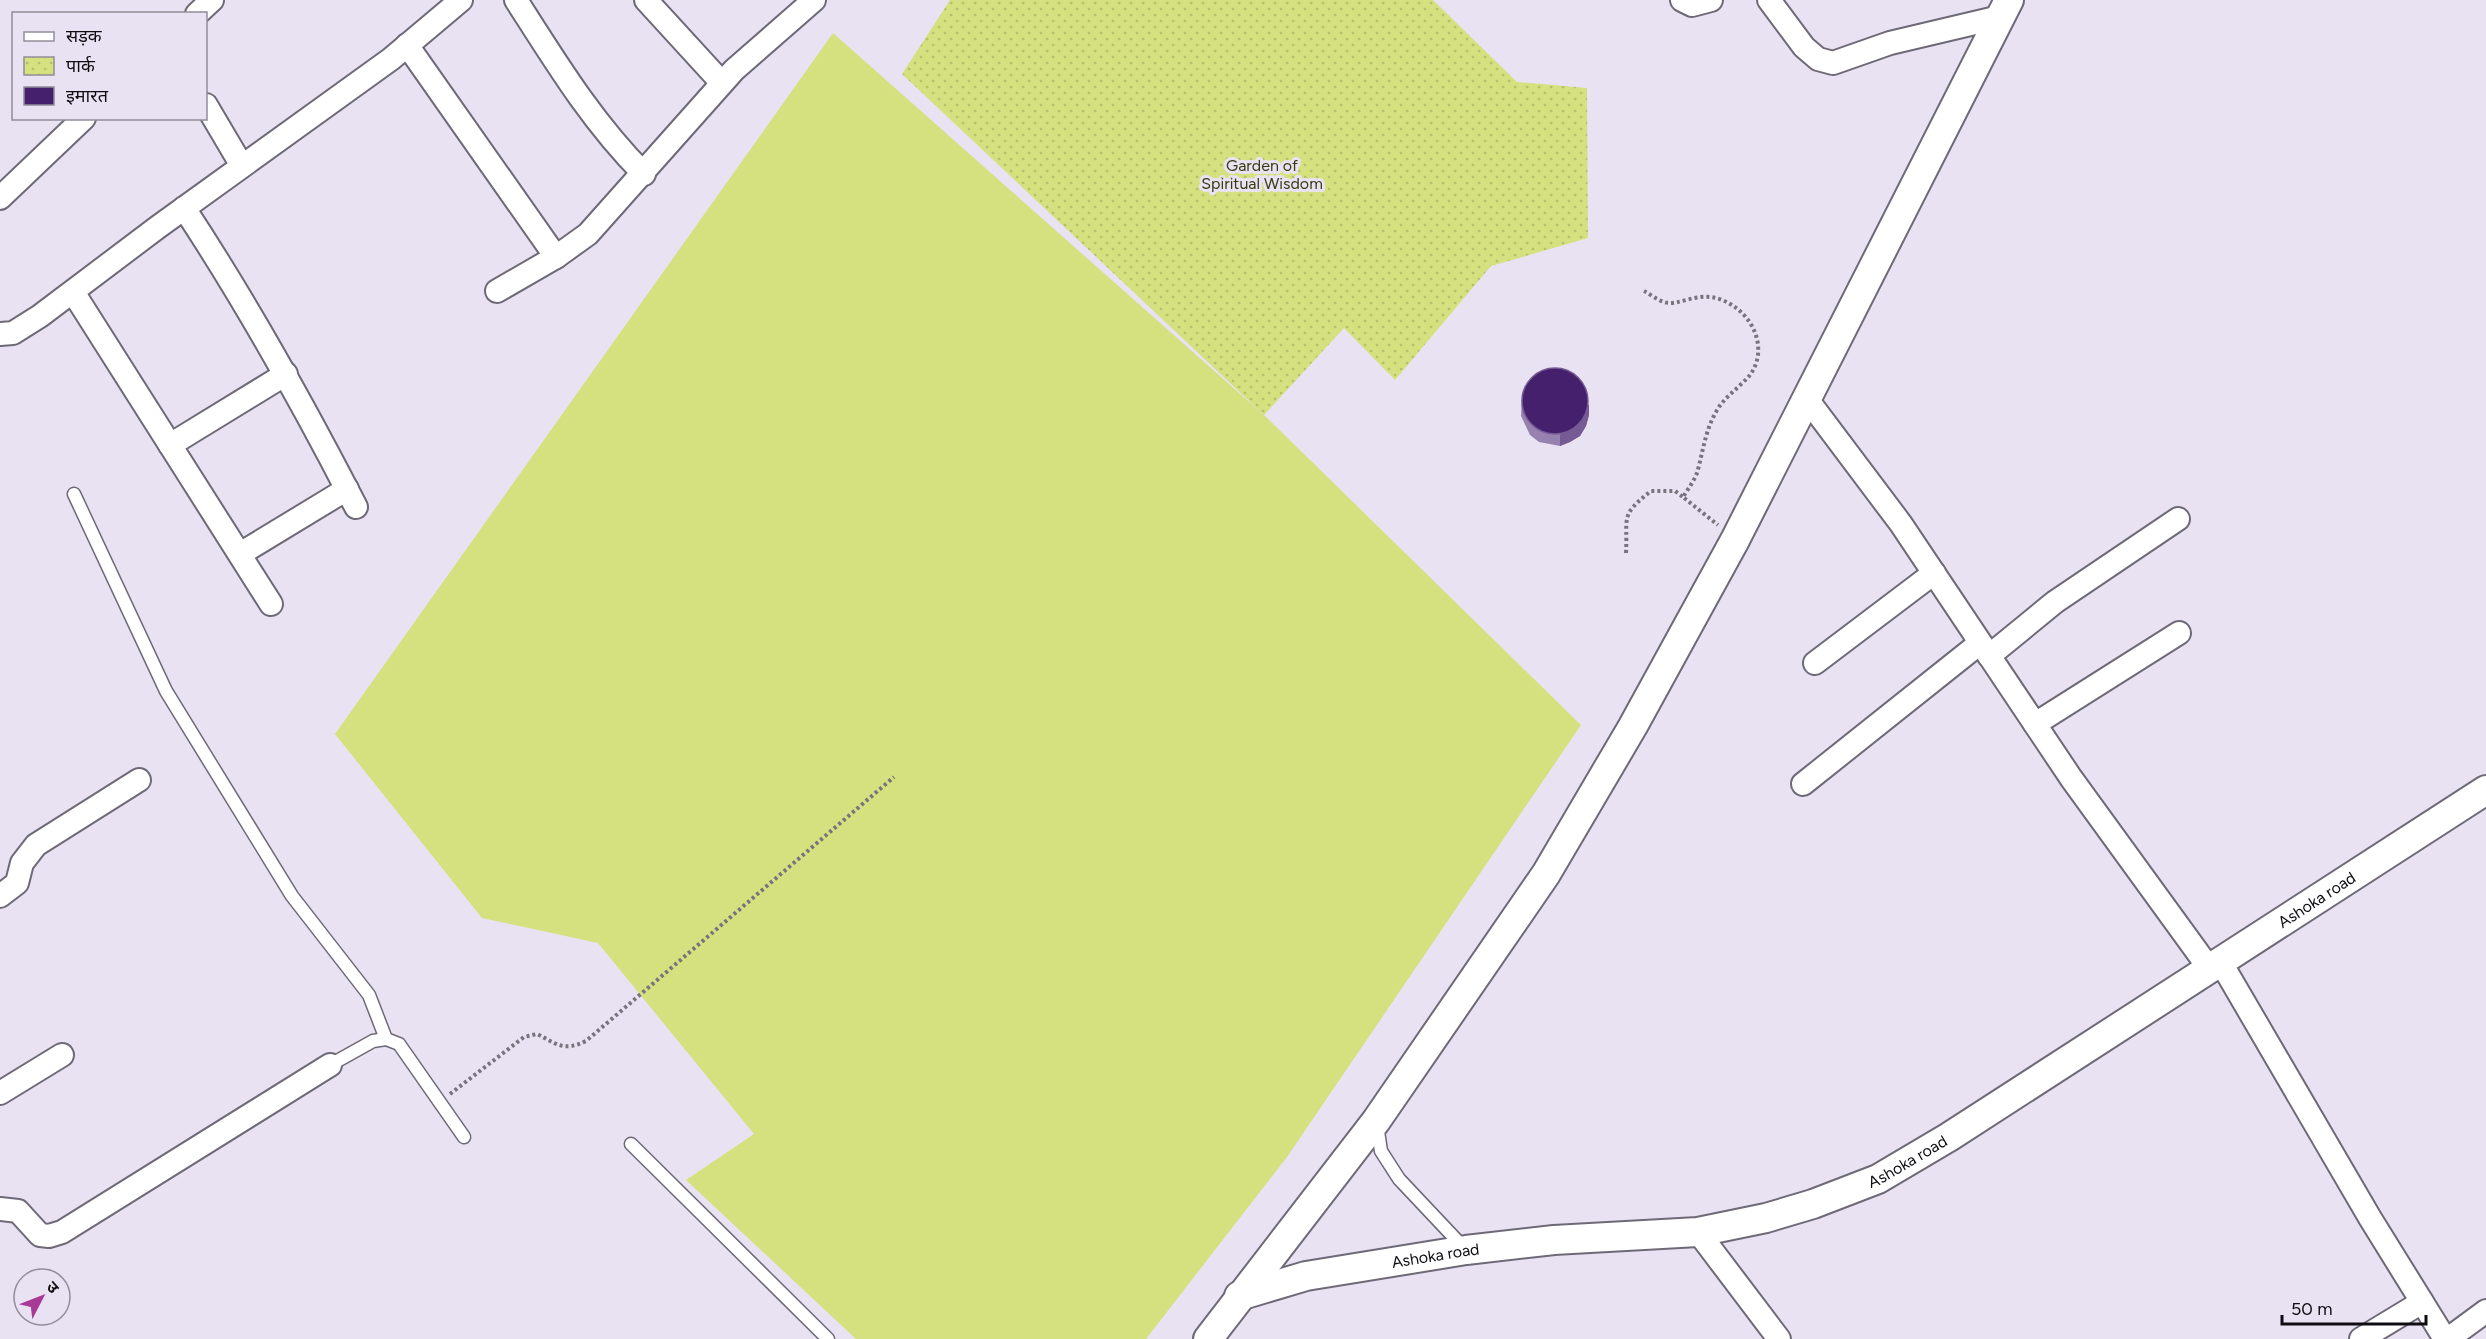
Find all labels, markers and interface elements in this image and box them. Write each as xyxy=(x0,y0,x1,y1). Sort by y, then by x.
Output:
legend xyxy=(12,12,207,120)
text: सड़क xyxy=(66,25,103,47)
text: पार्क xyxy=(66,55,96,77)
text: इमारत xyxy=(66,85,109,107)
park label: Garden of Spiritual Wisdom xyxy=(1201,156,1323,193)
street label: Ashoka road xyxy=(2274,868,2359,932)
street label: Ashoka road xyxy=(1865,1131,1951,1192)
street label: Ashoka road xyxy=(1390,1240,1480,1272)
north arrow xyxy=(12,1267,72,1327)
text: उ xyxy=(43,1277,63,1298)
scale bar xyxy=(2282,1288,2426,1326)
text: 50 m xyxy=(2291,1298,2333,1320)

